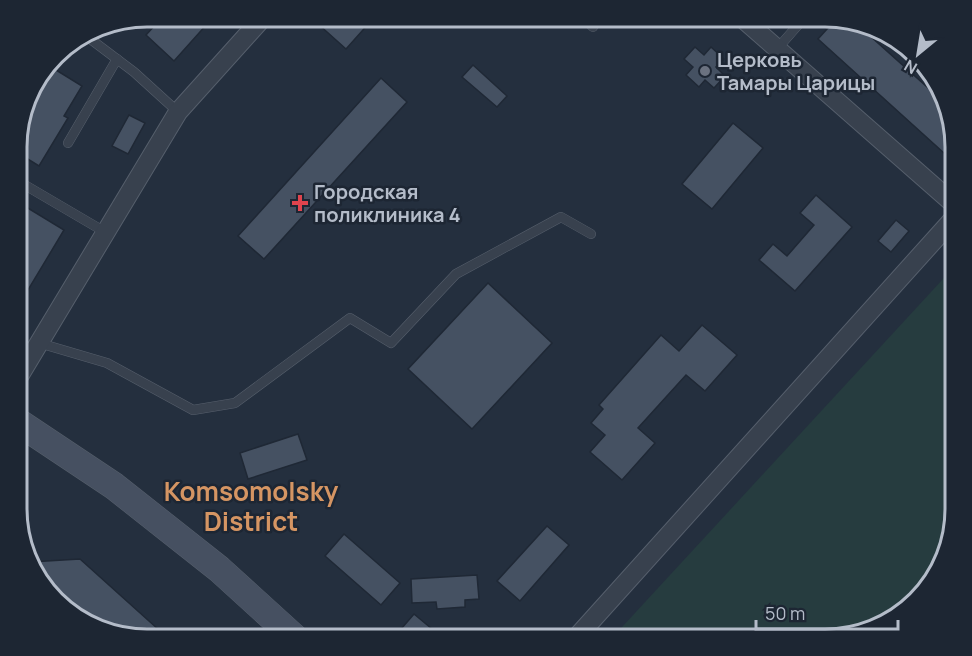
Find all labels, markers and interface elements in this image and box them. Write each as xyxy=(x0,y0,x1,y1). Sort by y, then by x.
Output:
north arrow xyxy=(888,24,948,84)
place label: Церковь Тамары Царицы xyxy=(717,46,875,96)
text: N xyxy=(900,55,921,79)
marker: Церковь Тамары Царицы xyxy=(698,64,712,78)
place label: Городская поликлиника 4 xyxy=(314,178,461,228)
marker: Городская поликлиника 4 xyxy=(291,194,309,212)
district label: Komsomolsky District xyxy=(164,473,339,539)
scale bar xyxy=(756,593,898,631)
text: 50 m xyxy=(765,601,805,625)

